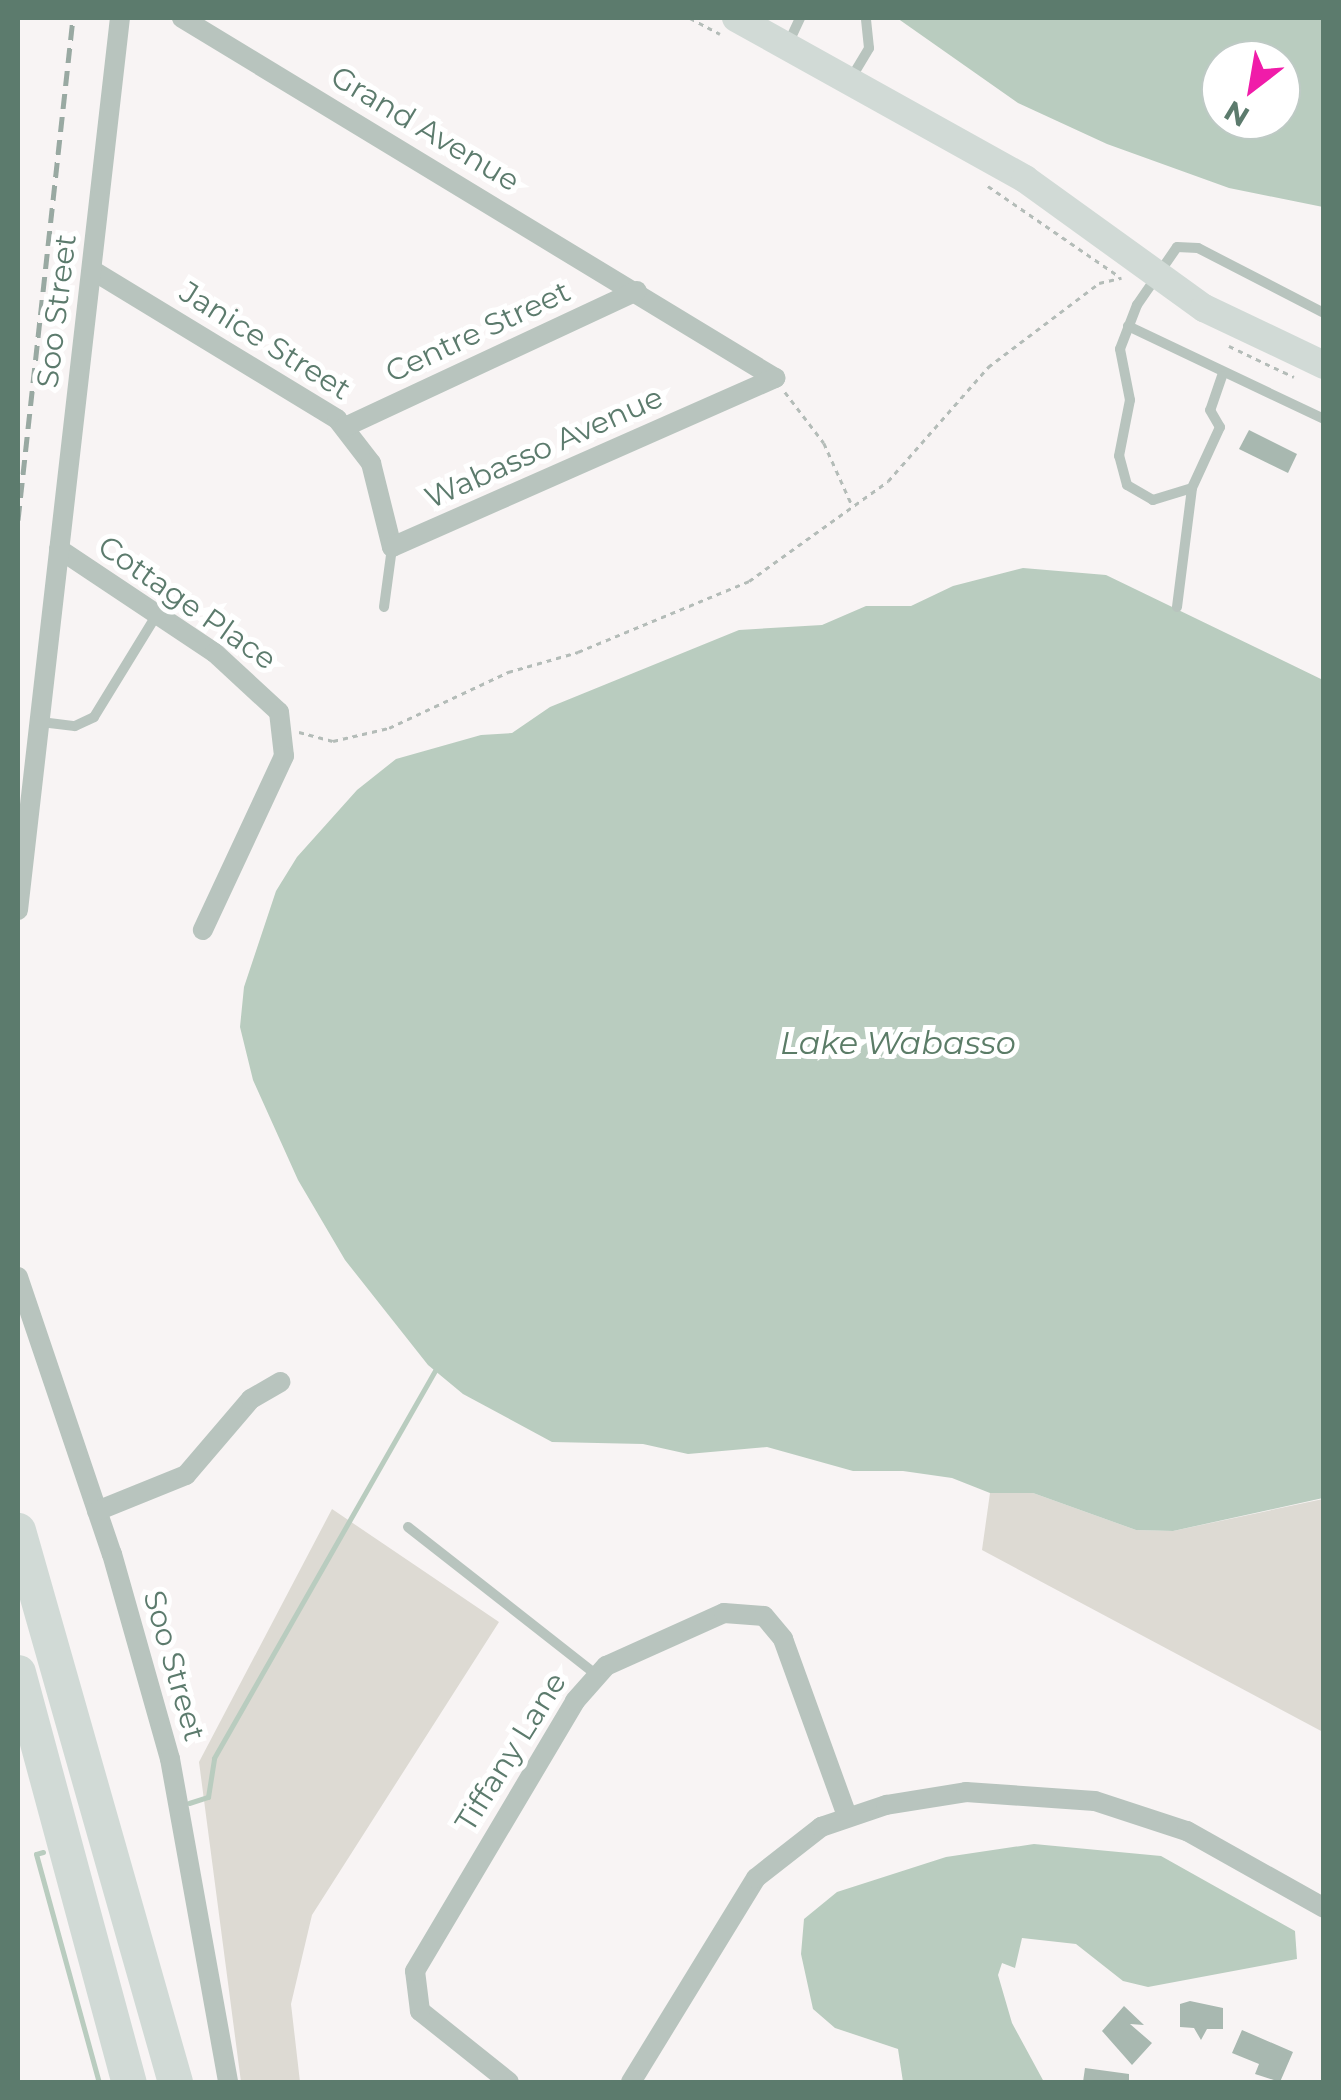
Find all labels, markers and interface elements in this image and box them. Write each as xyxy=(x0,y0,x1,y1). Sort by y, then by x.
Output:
north arrow xyxy=(1201,40,1301,140)
street label: Grand Avenue xyxy=(324,59,526,199)
text: N xyxy=(1218,94,1255,134)
street label: Soo Street xyxy=(30,232,84,390)
street label: Janice Street xyxy=(173,274,357,408)
street label: Centre Street xyxy=(380,274,576,390)
street label: Wabasso Avenue xyxy=(420,379,668,517)
street label: Cottage Place xyxy=(91,528,283,678)
water label: Lake Wabasso xyxy=(780,1024,1016,1062)
street label: Soo Street xyxy=(135,1587,213,1745)
street label: Tiffany Lane xyxy=(448,1666,574,1838)

